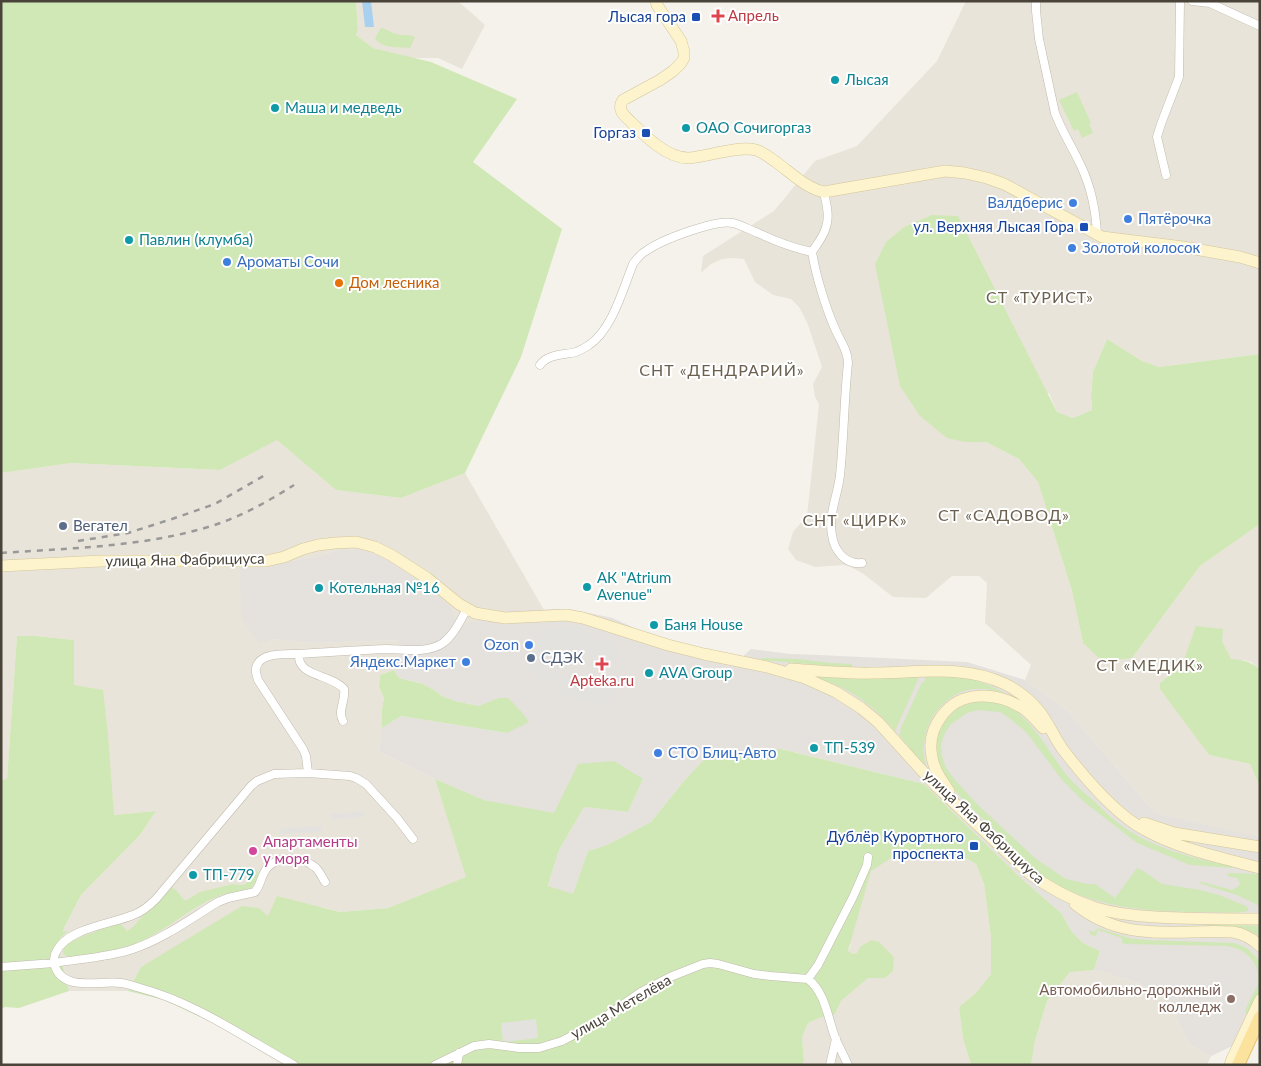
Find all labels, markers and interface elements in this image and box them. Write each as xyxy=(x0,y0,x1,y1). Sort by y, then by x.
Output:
place label: Апрель xyxy=(728,6,779,24)
place label: Лысая гора xyxy=(607,7,686,25)
marker: Апрель xyxy=(712,10,724,22)
marker: Лысая гора xyxy=(690,11,702,23)
place label: Лысая xyxy=(844,70,889,88)
marker: Лысая xyxy=(829,74,841,86)
place label: Маша и медведь xyxy=(285,98,402,116)
marker: Маша и медведь xyxy=(269,102,281,114)
place label: ОАО Сочигоргаз xyxy=(696,118,811,136)
marker: ОАО Сочигоргаз xyxy=(680,122,692,134)
place label: Горгаз xyxy=(593,123,636,141)
marker: Горгаз xyxy=(640,127,652,139)
place label: Валдберис xyxy=(987,193,1063,211)
marker: Валдберис xyxy=(1067,197,1079,209)
place label: Пятёрочка xyxy=(1138,209,1211,227)
marker: Пятёрочка xyxy=(1122,213,1134,225)
place label: ул. Верхняя Лысая Гора xyxy=(913,217,1074,235)
marker: ул. Верхняя Лысая Гора xyxy=(1078,221,1090,233)
place label: Павлин (клумба) xyxy=(139,230,253,248)
marker: Павлин (клумба) xyxy=(123,234,135,246)
place label: Золотой колосок xyxy=(1082,238,1201,256)
marker: Золотой колосок xyxy=(1066,242,1078,254)
place label: Ароматы Сочи xyxy=(237,252,339,270)
marker: Ароматы Сочи xyxy=(221,256,233,268)
place label: Дом лесника xyxy=(349,273,439,291)
marker: Дом лесника xyxy=(333,277,345,289)
district label: СТ «ТУРИСТ» xyxy=(986,287,1094,306)
district label: СНТ «ДЕНДРАРИЙ» xyxy=(639,360,805,379)
district label: СТ «САДОВОД» xyxy=(938,505,1070,524)
district label: СНТ «ЦИРК» xyxy=(802,510,908,529)
place label: Вегател xyxy=(73,516,128,534)
marker: Вегател xyxy=(57,520,69,532)
street label: улица Яна Фабрициуса xyxy=(105,549,265,569)
place label: АК "Atrium Avenue" xyxy=(597,568,671,603)
place label: Котельная №16 xyxy=(329,578,440,596)
marker: АК "Atrium Avenue" xyxy=(581,581,593,593)
marker: Котельная №16 xyxy=(313,582,325,594)
place label: Баня House xyxy=(664,615,743,633)
marker: Баня House xyxy=(648,619,660,631)
place label: Ozon xyxy=(484,635,519,653)
marker: Ozon xyxy=(523,639,535,651)
place label: СДЭК xyxy=(541,648,583,666)
place label: Яндекс.Маркет xyxy=(349,652,456,670)
marker: СДЭК xyxy=(525,652,537,664)
district label: СТ «МЕДИК» xyxy=(1096,655,1204,674)
marker: Яндекс.Маркет xyxy=(460,656,472,668)
marker: Apteka.ru xyxy=(596,658,608,670)
place label: AVA Group xyxy=(659,663,732,681)
marker: AVA Group xyxy=(643,667,655,679)
place label: Apteka.ru xyxy=(570,671,634,689)
place label: ТП-539 xyxy=(824,738,876,756)
marker: ТП-539 xyxy=(808,742,820,754)
place label: СТО Блиц-Авто xyxy=(668,743,776,761)
marker: СТО Блиц-Авто xyxy=(652,747,664,759)
street label: улица Яна Фабрициуса xyxy=(920,765,1049,887)
place label: Дублёр Курортного проспекта xyxy=(827,827,964,862)
place label: Апартаменты у моря xyxy=(263,832,358,867)
marker: Дублёр Курортного проспекта xyxy=(968,840,980,852)
marker: Апартаменты у моря xyxy=(247,845,259,857)
place label: ТП-779 xyxy=(203,865,255,883)
marker: ТП-779 xyxy=(187,869,199,881)
street label: улица Метелёва xyxy=(567,970,674,1042)
place label: Автомобильно-дорожный колледж xyxy=(1039,980,1221,1015)
marker: Автомобильно-дорожный колледж xyxy=(1225,993,1237,1005)

